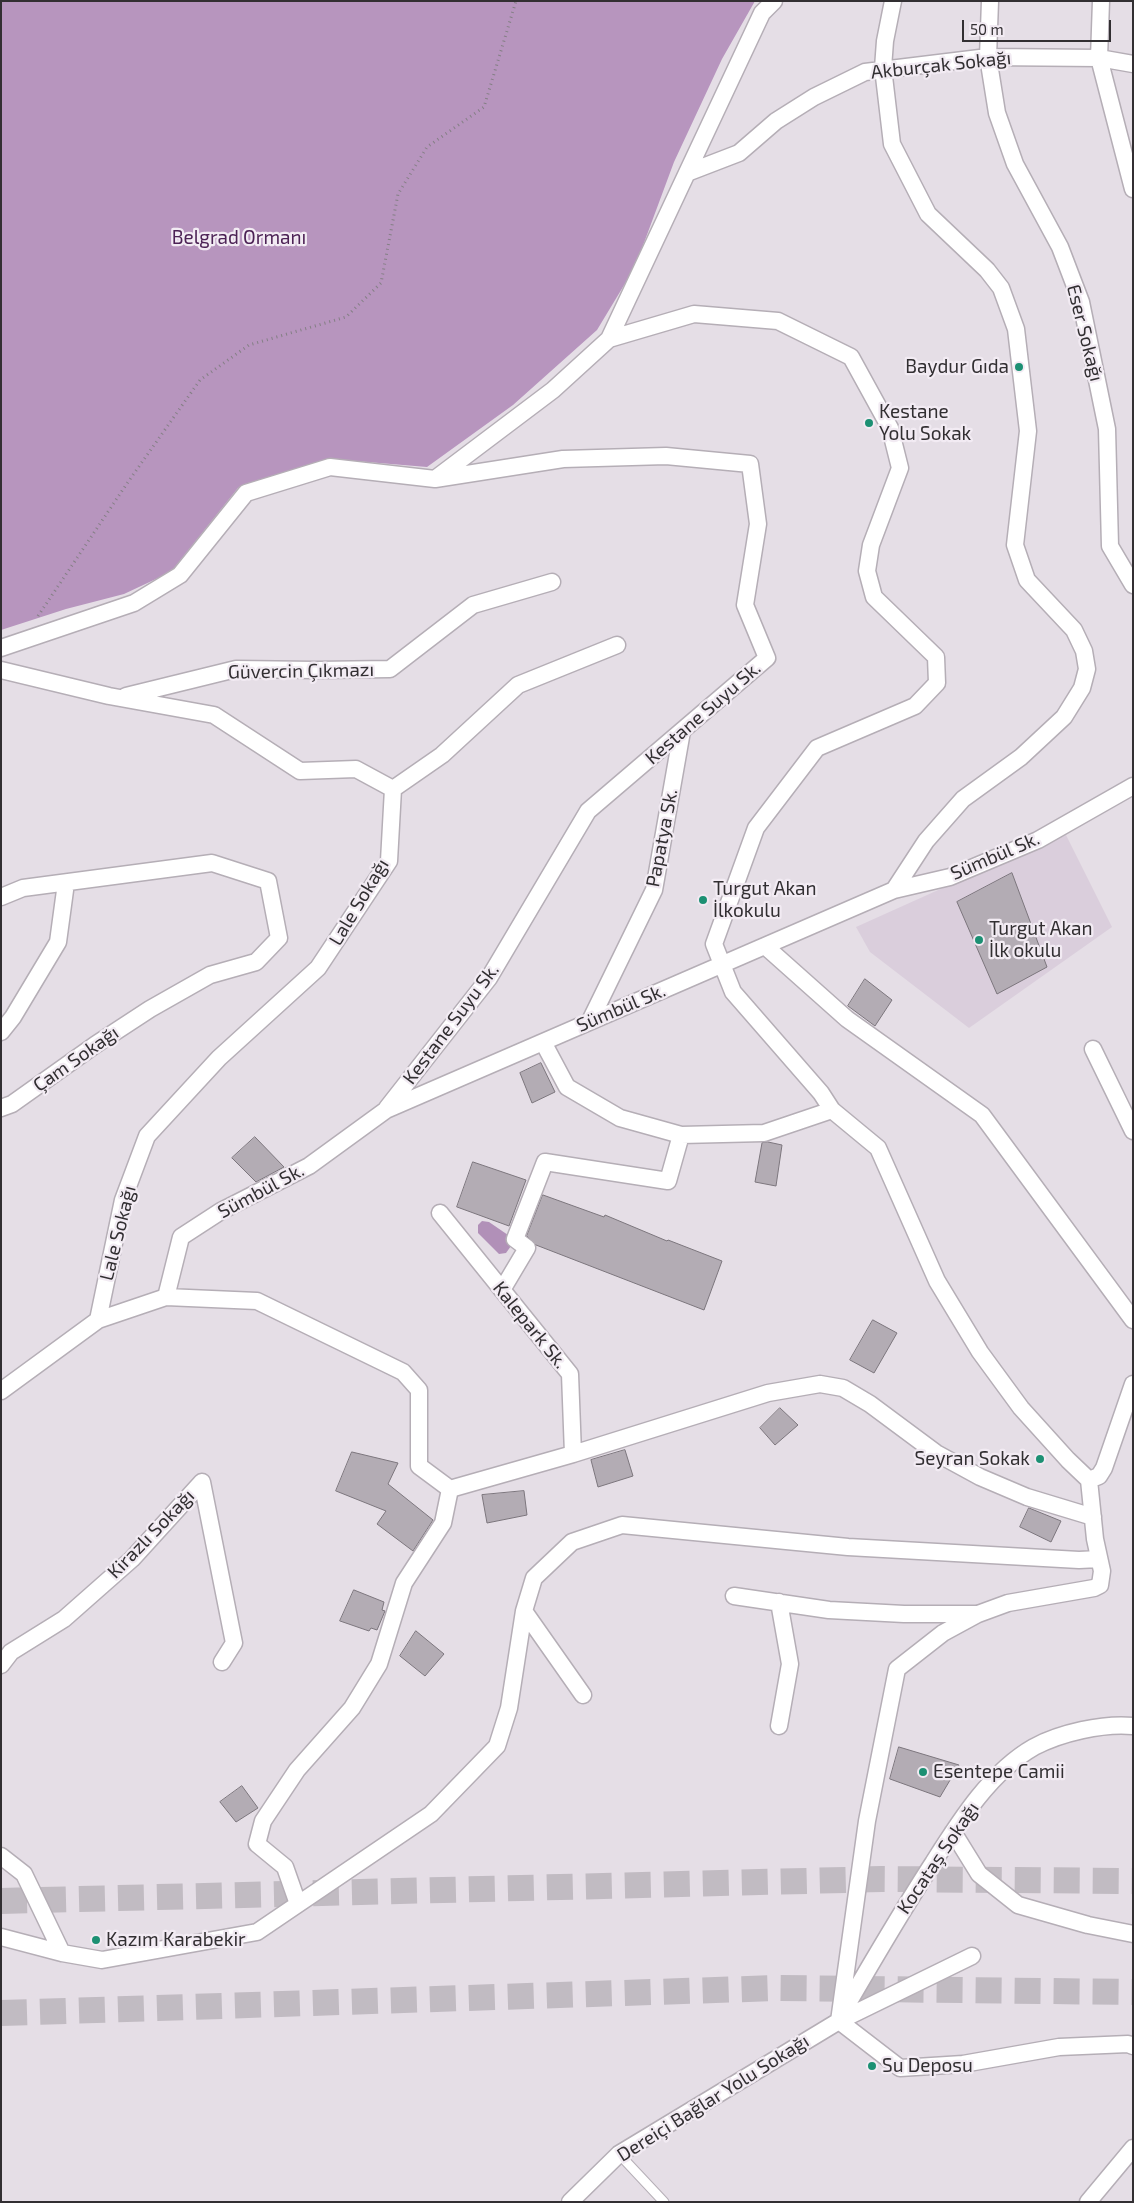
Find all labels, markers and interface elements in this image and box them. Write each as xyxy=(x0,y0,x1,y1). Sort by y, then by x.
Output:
scale bar xyxy=(964,10,1113,42)
text: 50 m xyxy=(970,20,1004,38)
street label: Akburçak Sokağı xyxy=(870,46,1012,84)
park label: Belgrad Ormanı xyxy=(172,227,306,249)
street label: Eser Sokağı xyxy=(1062,282,1108,384)
place label: Baydur Gıda xyxy=(905,356,1009,378)
marker: Baydur Gıda xyxy=(1013,361,1025,373)
place label: Kestane Yolu Sokak xyxy=(879,401,971,445)
marker: Kestane Yolu Sokak xyxy=(863,417,875,429)
street label: Kestane Suyu Sk. xyxy=(641,657,765,769)
street label: Güvercin Çıkmazı xyxy=(228,658,374,684)
street label: Papatya Sk. xyxy=(641,787,683,889)
street label: Sümbül Sk. xyxy=(947,827,1043,885)
street label: Lale Sokağı xyxy=(324,854,394,950)
place label: Turgut Akan İlkokulu xyxy=(713,878,817,922)
marker: Turgut Akan İlkokulu xyxy=(697,894,709,906)
place label: Turgut Akan İlk okulu xyxy=(989,918,1093,962)
marker: Turgut Akan İlk okulu xyxy=(973,934,985,946)
street label: Kestane Suyu Sk. xyxy=(398,959,504,1089)
street label: Sümbül Sk. xyxy=(573,979,669,1037)
street label: Çam Sokağı xyxy=(29,1021,123,1097)
street label: Sümbül Sk. xyxy=(214,1159,308,1223)
street label: Lale Sokağı xyxy=(95,1183,141,1283)
street label: Kalepark Sk. xyxy=(488,1277,572,1373)
place label: Seyran Sokak xyxy=(915,1448,1030,1470)
marker: Seyran Sokak xyxy=(1034,1453,1046,1465)
street label: Kirazlı Sokağı xyxy=(103,1485,199,1583)
place label: Esentepe Camii xyxy=(933,1761,1065,1783)
marker: Esentepe Camii xyxy=(917,1766,929,1778)
street label: Kocataş Sokağı xyxy=(892,1798,984,1918)
place label: Kazım Karabekir xyxy=(106,1929,246,1951)
marker: Kazım Karabekir xyxy=(90,1934,102,1946)
street label: Dereiçi Bağlar Yolu Sokağı xyxy=(613,2030,813,2166)
place label: Su Deposu xyxy=(882,2055,973,2077)
marker: Su Deposu xyxy=(866,2060,878,2072)

